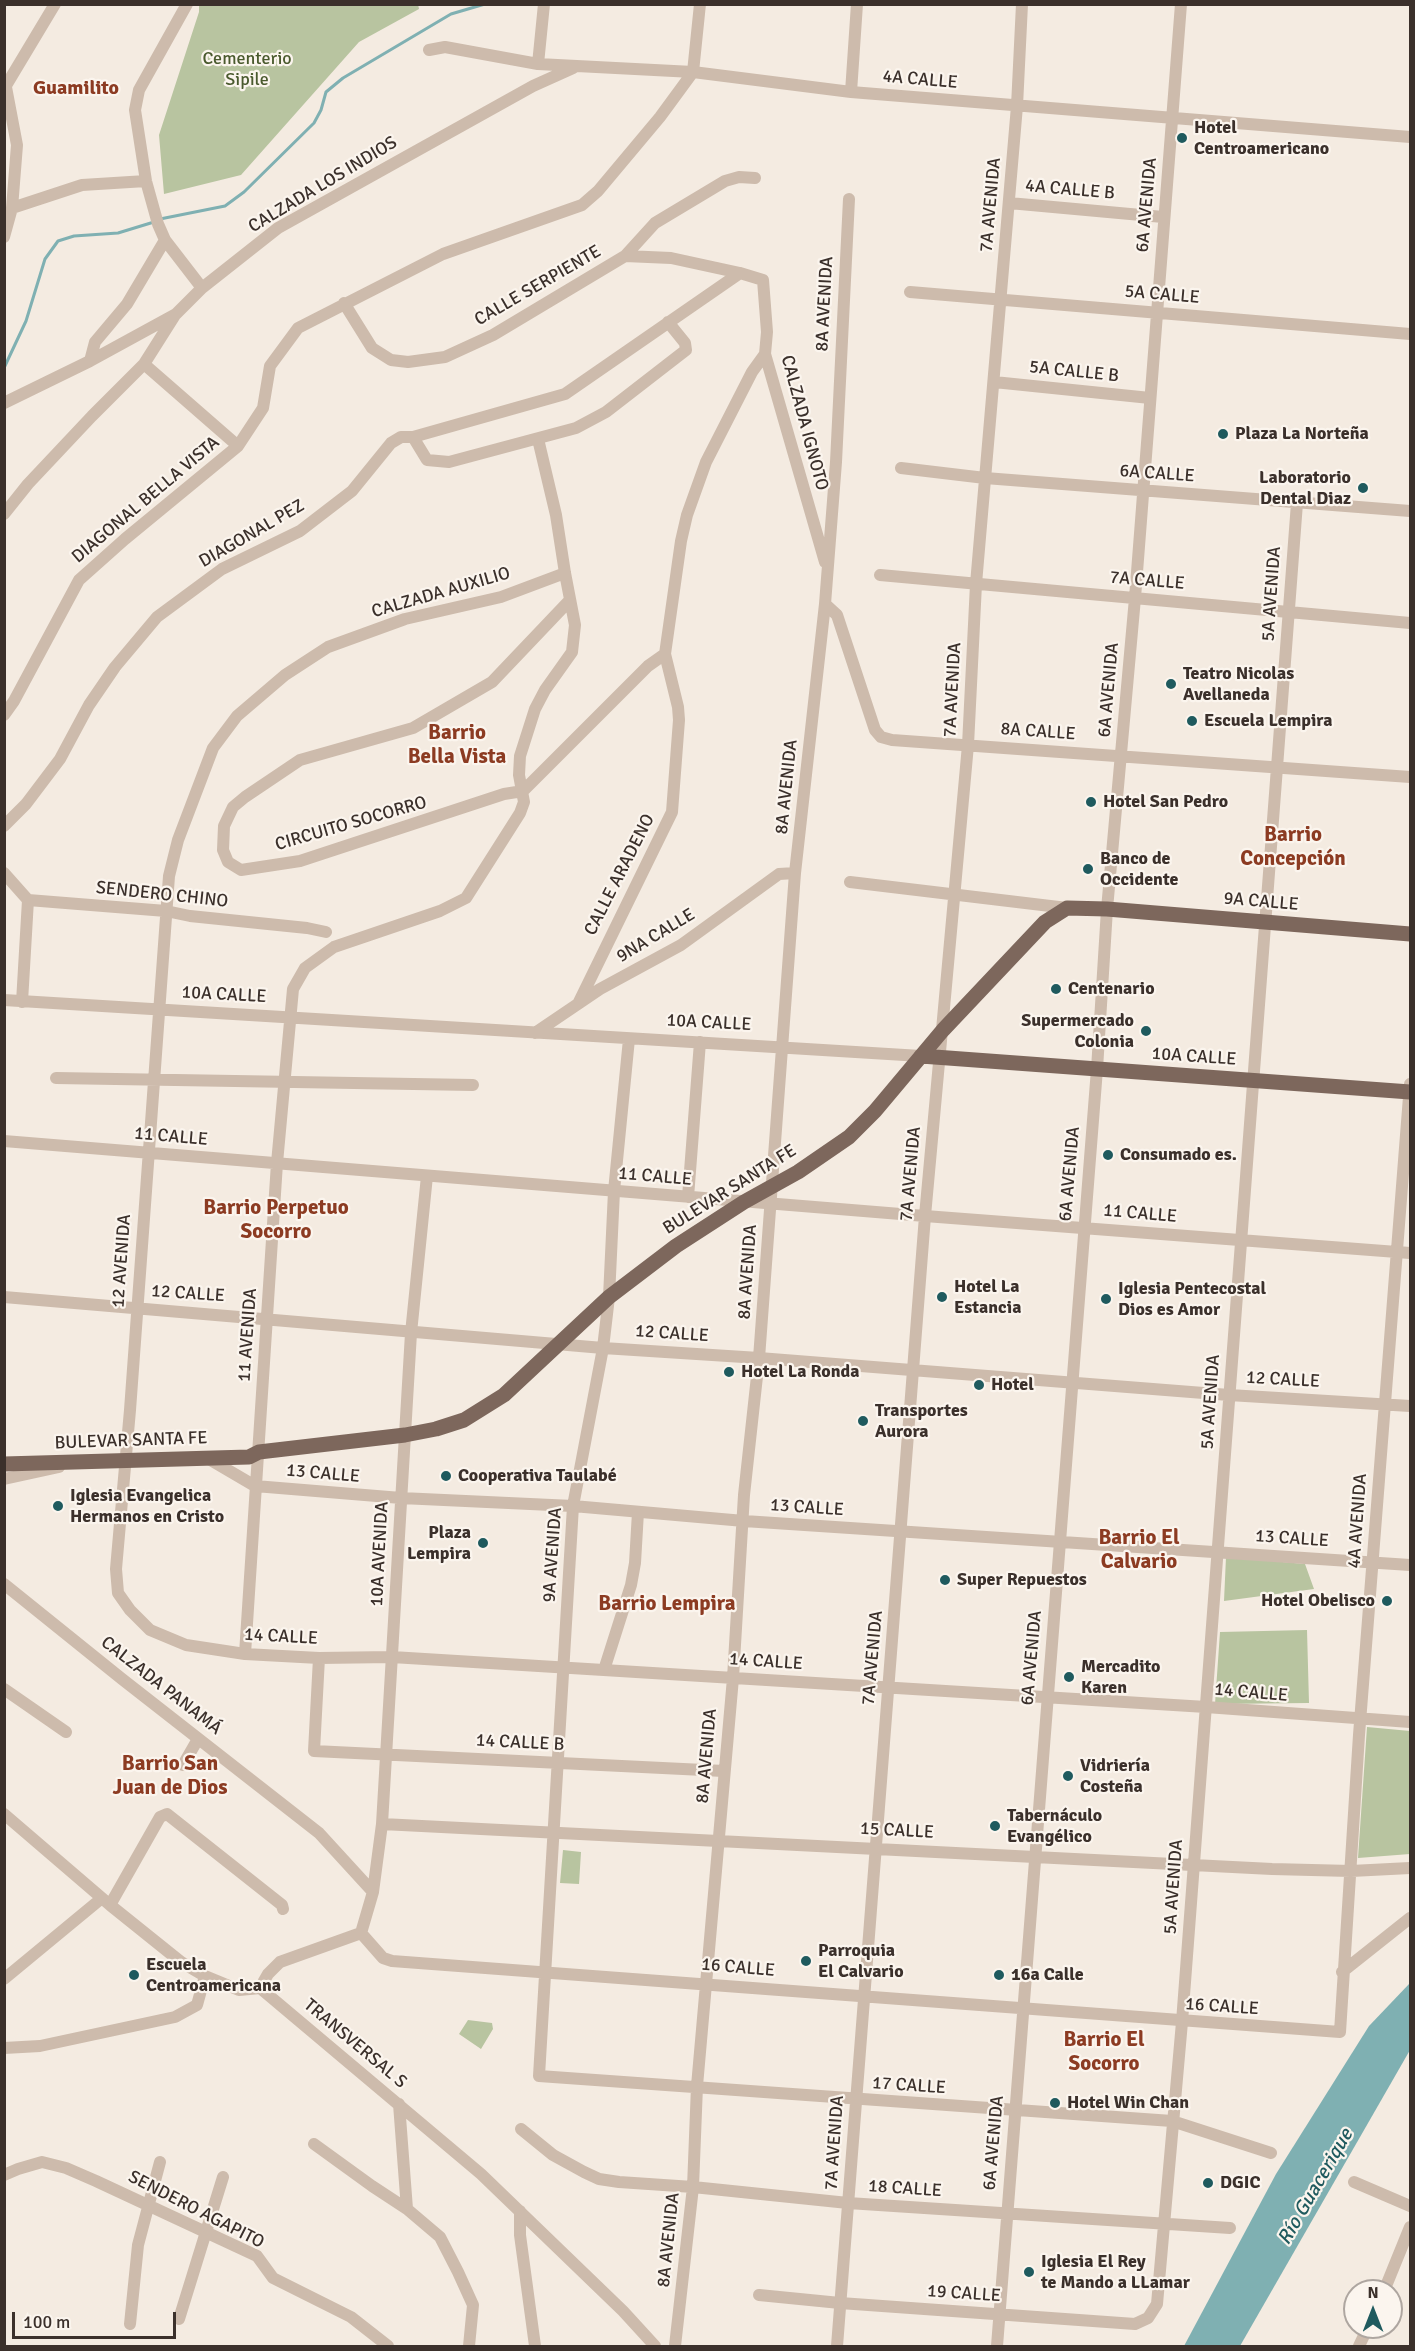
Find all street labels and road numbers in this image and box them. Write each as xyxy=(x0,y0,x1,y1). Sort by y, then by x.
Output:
street label: 4A CALLE xyxy=(882,66,958,94)
street label: CALZADA LOS INDIOS xyxy=(245,132,401,238)
street label: 7A AVENIDA xyxy=(976,157,1006,253)
street label: 6A AVENIDA xyxy=(1132,157,1162,253)
street label: 4A CALLE B xyxy=(1024,175,1116,205)
street label: CALLE SERPIENTE xyxy=(471,241,605,331)
street label: 8A AVENIDA xyxy=(812,256,838,352)
street label: 5A CALLE xyxy=(1124,281,1200,309)
street label: CALZADA IGNOTO xyxy=(776,353,832,493)
street label: 5A CALLE B xyxy=(1028,357,1120,387)
street label: DIAGONAL BELLA VISTA xyxy=(68,432,224,568)
street label: 6A CALLE xyxy=(1119,461,1195,487)
street label: DIAGONAL PEZ xyxy=(195,495,309,573)
street label: 5A AVENIDA xyxy=(1258,546,1286,642)
street label: CALZADA AUXILIO xyxy=(369,563,513,623)
street label: 7A CALLE xyxy=(1109,567,1185,595)
street label: 7A AVENIDA xyxy=(940,642,966,738)
street label: 6A AVENIDA xyxy=(1094,642,1124,738)
street label: 8A CALLE xyxy=(1000,719,1076,745)
street label: 8A AVENIDA xyxy=(771,739,803,835)
street label: CIRCUITO SOCORRO xyxy=(273,792,429,856)
street label: CALLE ARADENO xyxy=(580,811,660,939)
street label: SENDERO CHINO xyxy=(95,877,229,913)
street label: 9A CALLE xyxy=(1223,888,1299,916)
street label: 9NA CALLE xyxy=(613,904,699,968)
street label: 10A CALLE xyxy=(181,982,267,1008)
street label: 10A CALLE xyxy=(666,1010,752,1036)
street label: 10A CALLE xyxy=(1151,1043,1237,1071)
street label: 11 CALLE xyxy=(133,1123,209,1151)
street label: 7A AVENIDA xyxy=(896,1126,926,1222)
street label: 6A AVENIDA xyxy=(1055,1126,1085,1222)
street label: BULEVAR SANTA FE xyxy=(659,1140,801,1240)
street label: 11 CALLE xyxy=(617,1163,693,1191)
street label: 11 CALLE xyxy=(1102,1200,1178,1228)
street label: 12 AVENIDA xyxy=(108,1213,136,1309)
street label: 8A AVENIDA xyxy=(734,1224,762,1320)
street label: 12 CALLE xyxy=(150,1281,226,1307)
street label: 11 AVENIDA xyxy=(234,1287,262,1383)
street label: 12 CALLE xyxy=(634,1321,710,1347)
street label: 5A AVENIDA xyxy=(1197,1354,1225,1450)
street label: 12 CALLE xyxy=(1246,1367,1320,1393)
street label: BULEVAR SANTA FE xyxy=(54,1428,208,1454)
street label: 13 CALLE xyxy=(285,1460,361,1488)
street label: 4A AVENIDA xyxy=(1344,1473,1372,1569)
street label: 13 CALLE xyxy=(769,1495,845,1521)
street label: 10A AVENIDA xyxy=(366,1501,394,1607)
street label: 9A AVENIDA xyxy=(539,1507,567,1603)
street label: 13 CALLE xyxy=(1254,1526,1330,1552)
street label: 7A AVENIDA xyxy=(858,1610,888,1706)
street label: 6A AVENIDA xyxy=(1017,1610,1047,1706)
street label: 14 CALLE xyxy=(244,1624,318,1650)
street label: CALZADA PANAMÁ xyxy=(96,1632,226,1740)
street label: 14 CALLE xyxy=(728,1649,804,1675)
street label: 14 CALLE xyxy=(1213,1679,1289,1707)
street label: 8A AVENIDA xyxy=(692,1708,722,1804)
street label: 14 CALLE B xyxy=(475,1730,565,1756)
street label: 15 CALLE xyxy=(860,1818,934,1844)
street label: 5A AVENIDA xyxy=(1160,1839,1188,1935)
street label: 16 CALLE xyxy=(700,1954,776,1982)
street label: 16 CALLE xyxy=(1184,1994,1260,2020)
street label: TRANSVERSAL S xyxy=(299,1995,411,2093)
street label: 17 CALLE xyxy=(871,2073,947,2099)
street label: 7A AVENIDA xyxy=(821,2095,849,2191)
street label: 6A AVENIDA xyxy=(979,2095,1009,2191)
street label: SENDERO AGAPITO xyxy=(124,2166,268,2254)
street label: 18 CALLE xyxy=(867,2176,943,2202)
street label: 8A AVENIDA xyxy=(653,2192,685,2288)
street label: 19 CALLE xyxy=(926,2281,1002,2307)

